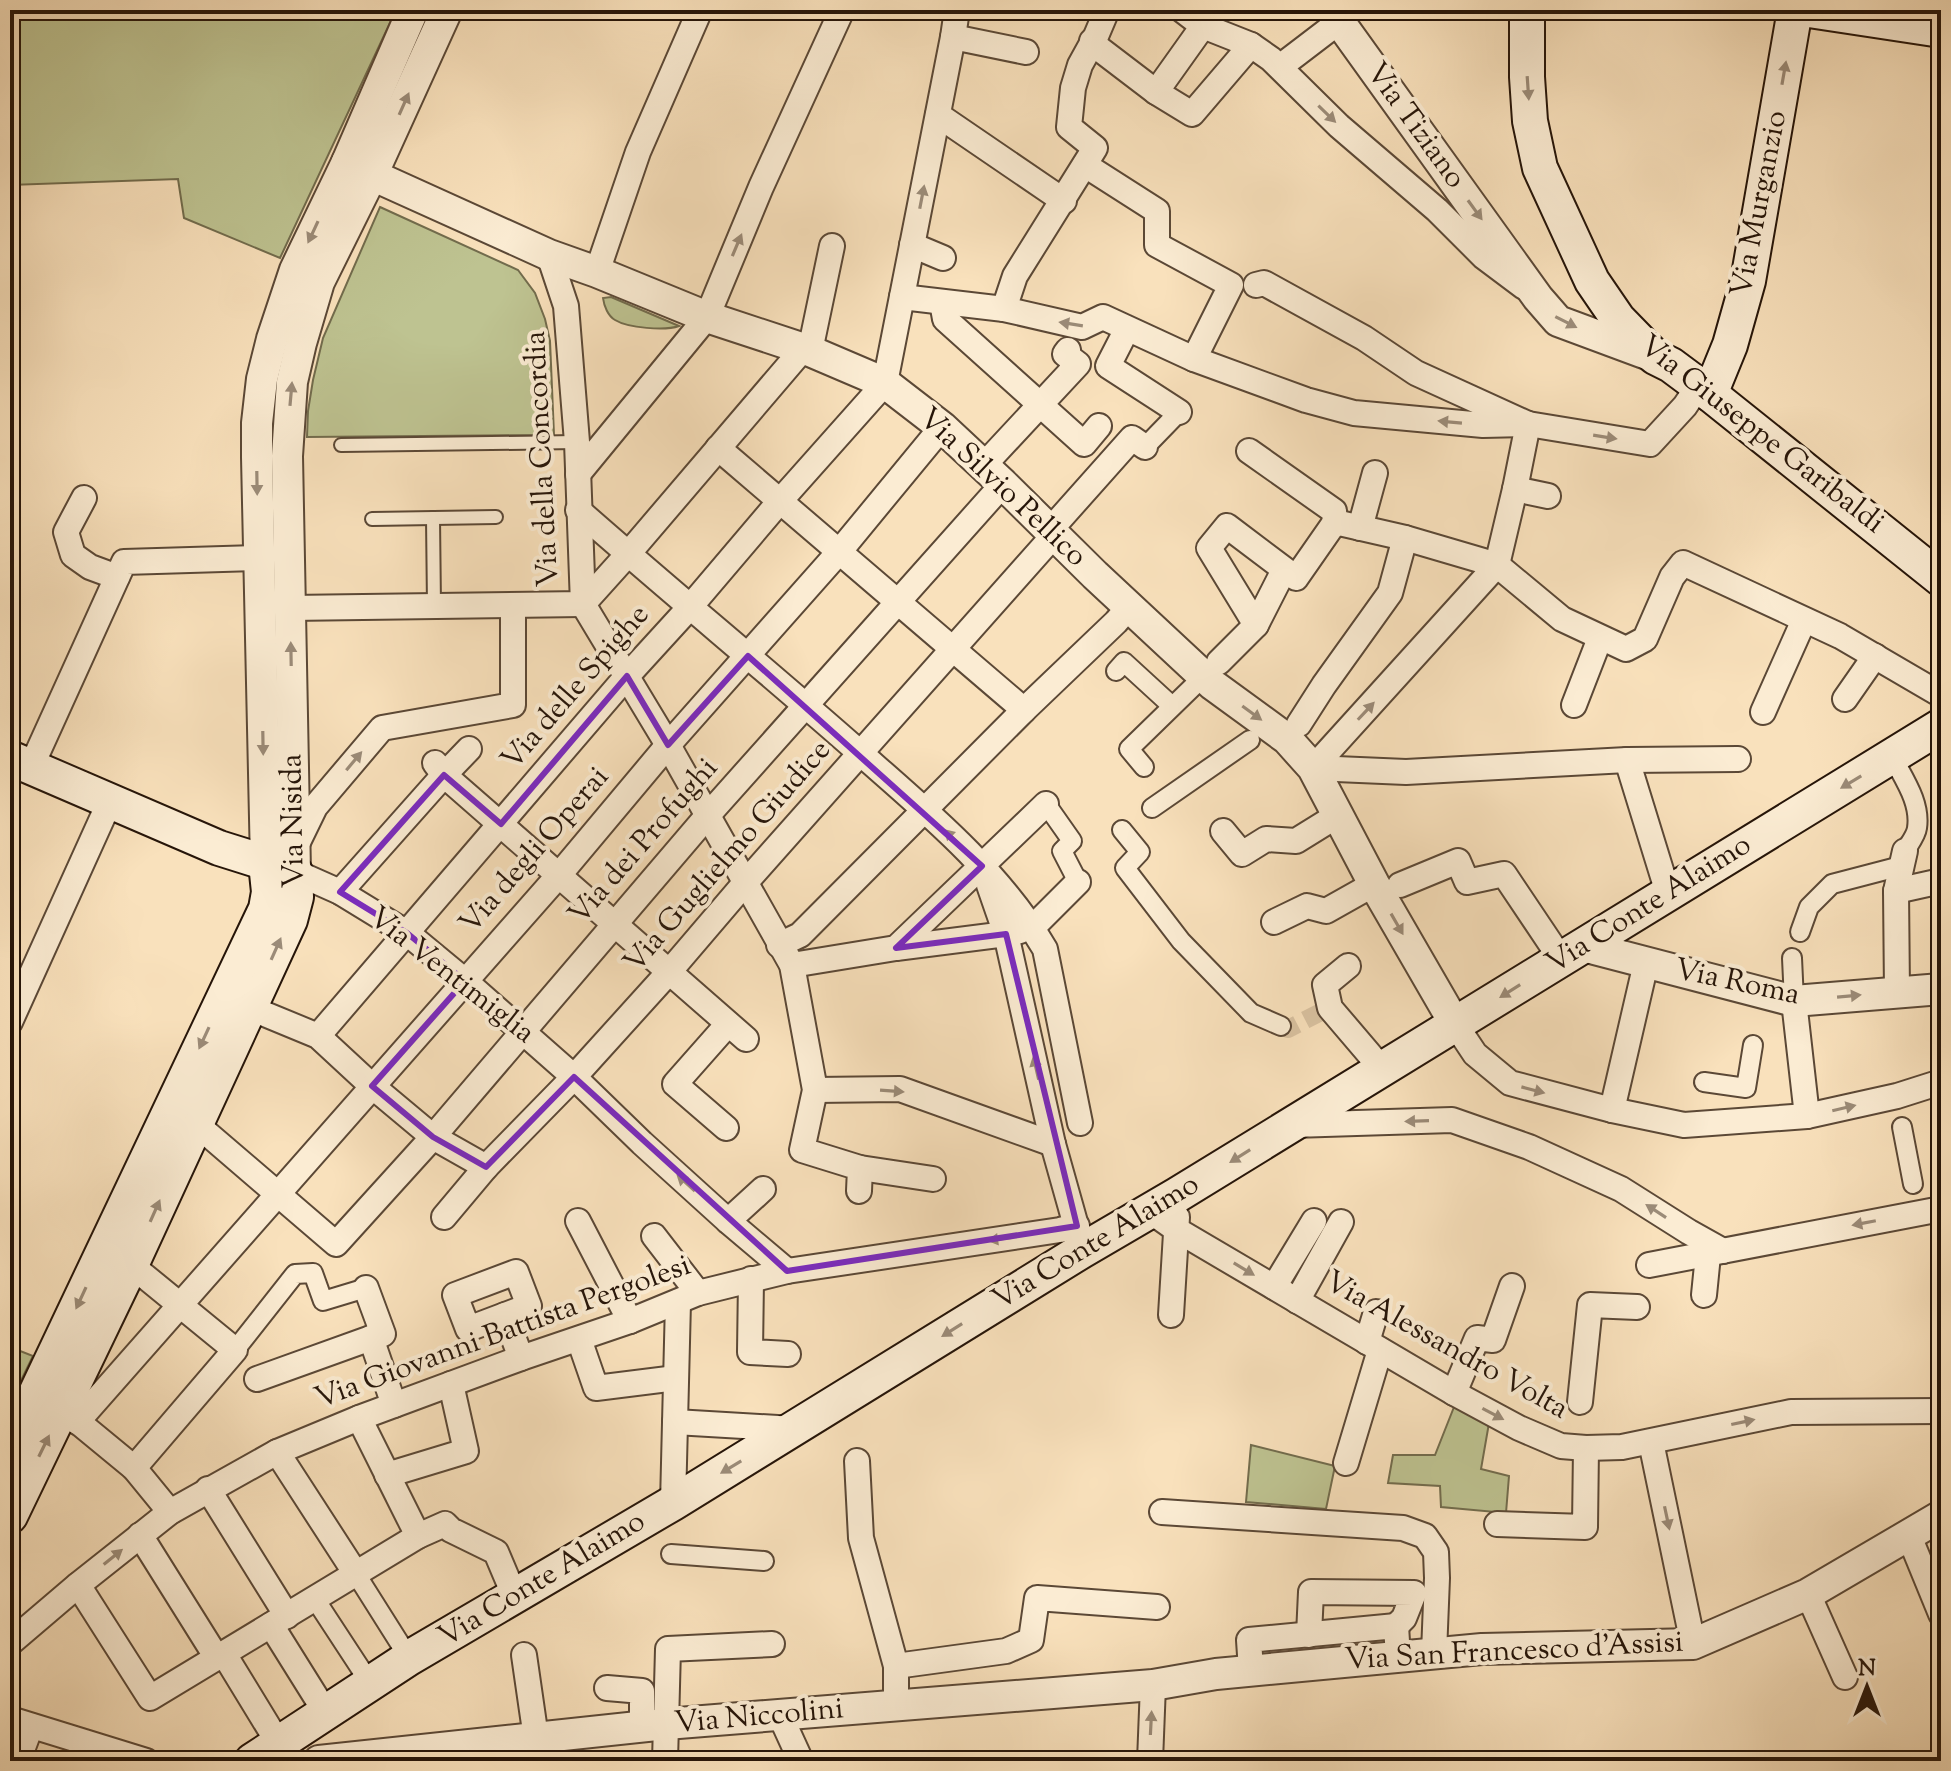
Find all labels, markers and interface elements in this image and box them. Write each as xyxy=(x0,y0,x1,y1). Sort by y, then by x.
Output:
street label: Via Tiziano xyxy=(1354,54,1476,198)
one-way arrow xyxy=(1779,61,1791,86)
one-way arrow xyxy=(1522,76,1535,101)
one-way arrow xyxy=(397,93,411,116)
one-way arrow xyxy=(1317,104,1336,123)
street label: Via Murganzio xyxy=(1721,107,1799,301)
one-way arrow xyxy=(916,184,928,209)
one-way arrow xyxy=(1467,199,1482,220)
one-way arrow xyxy=(306,220,320,244)
one-way arrow xyxy=(730,233,743,257)
one-way arrow xyxy=(1555,315,1578,329)
one-way arrow xyxy=(1059,317,1084,329)
street label: Via Giuseppe Garibaldi xyxy=(1629,325,1893,545)
street label: Via della Concordia xyxy=(515,330,571,588)
one-way arrow xyxy=(285,382,298,407)
street label: Via Silvio Pellico xyxy=(908,398,1096,578)
one-way arrow xyxy=(1437,415,1462,428)
one-way arrow xyxy=(1593,431,1618,444)
one-way arrow xyxy=(251,471,263,496)
street label: Via delle Spighe xyxy=(492,596,660,780)
one-way arrow xyxy=(285,641,297,666)
one-way arrow xyxy=(1356,701,1374,720)
one-way arrow xyxy=(1241,705,1262,720)
one-way arrow xyxy=(256,731,269,756)
street label: Via Guglielmo Giudice xyxy=(614,731,842,983)
street label: Via dei Profughi xyxy=(559,749,729,935)
one-way arrow xyxy=(345,751,362,771)
street label: Via Nisida xyxy=(271,753,317,889)
street label: Via degli Operai xyxy=(450,758,620,944)
one-way arrow xyxy=(1840,774,1862,788)
street label: Via Conte Alaimo xyxy=(1538,825,1760,985)
one-way arrow xyxy=(944,829,963,848)
street label: Via Ventimiglia xyxy=(358,897,544,1055)
one-way arrow xyxy=(1390,913,1404,935)
one-way arrow xyxy=(270,938,283,961)
street label: Via Roma xyxy=(1670,949,1804,1017)
one-way arrow xyxy=(1499,983,1521,997)
one-way arrow xyxy=(1837,990,1862,1003)
one-way arrow xyxy=(197,1027,211,1050)
one-way arrow xyxy=(1029,1055,1042,1080)
one-way arrow xyxy=(880,1084,905,1097)
one-way arrow xyxy=(1521,1084,1546,1096)
one-way arrow xyxy=(1832,1101,1857,1113)
one-way arrow xyxy=(1404,1115,1429,1128)
one-way arrow xyxy=(1229,1148,1251,1162)
street label: Via Conte Alaimo xyxy=(984,1164,1208,1322)
one-way arrow xyxy=(676,1174,695,1192)
one-way arrow xyxy=(149,1199,162,1223)
one-way arrow xyxy=(1646,1204,1667,1219)
one-way arrow xyxy=(1852,1217,1877,1230)
one-way arrow xyxy=(987,1233,1012,1246)
street label: Via Giovanni Battista Pergolesi xyxy=(309,1245,697,1421)
street label: Via Alessandro Volta xyxy=(1316,1261,1576,1431)
one-way arrow xyxy=(1233,1262,1255,1276)
one-way arrow xyxy=(74,1287,88,1310)
one-way arrow xyxy=(941,1323,963,1337)
one-way arrow xyxy=(1482,1408,1505,1421)
one-way arrow xyxy=(1731,1415,1756,1428)
one-way arrow xyxy=(37,1434,51,1457)
one-way arrow xyxy=(720,1460,742,1474)
street label: Via Conte Alaimo xyxy=(430,1501,654,1659)
one-way arrow xyxy=(1661,1506,1674,1531)
one-way arrow xyxy=(103,1549,123,1565)
street label: Via San Francesco d'Assisi xyxy=(1343,1622,1685,1682)
north arrow xyxy=(1827,1647,1907,1727)
text: N xyxy=(1858,1654,1876,1686)
street label: Via Niccolini xyxy=(673,1688,845,1746)
one-way arrow xyxy=(1145,1710,1158,1735)

